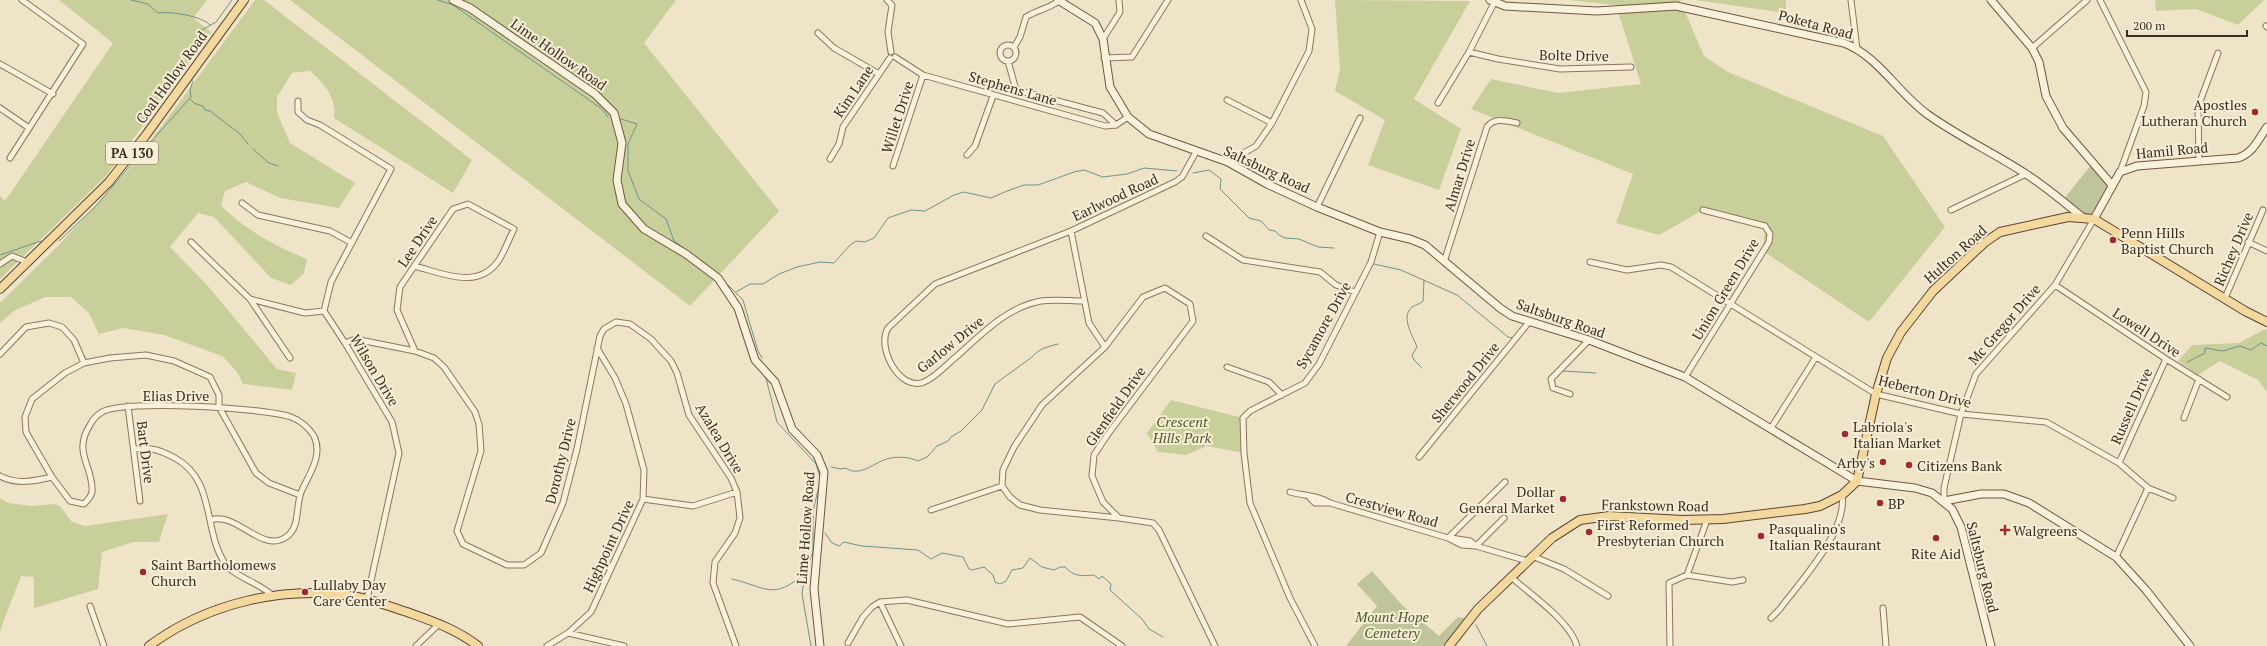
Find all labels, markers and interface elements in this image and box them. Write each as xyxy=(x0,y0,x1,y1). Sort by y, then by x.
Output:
street label: Poketa Road xyxy=(1777,5,1856,43)
scale bar xyxy=(2127,12,2247,38)
street label: Lime Hollow Road xyxy=(507,14,611,94)
text: 200 m xyxy=(2133,18,2166,33)
street label: Coal Hollow Road xyxy=(131,27,211,127)
street label: Bolte Drive xyxy=(1539,45,1609,65)
street label: Kim Lane xyxy=(829,61,877,121)
street label: Stephens Lane xyxy=(967,66,1059,110)
street label: Willet Drive xyxy=(876,79,918,155)
place label: Apostles Lutheran Church xyxy=(2141,95,2247,130)
marker: Apostles Lutheran Church xyxy=(2250,107,2260,117)
street label: Almar Drive xyxy=(1439,136,1479,214)
street label: Hamil Road xyxy=(2135,137,2209,163)
street label: Saltsburg Road xyxy=(1221,141,1313,197)
road number: PA 130 xyxy=(106,142,158,164)
street label: Earlwood Road xyxy=(1069,169,1161,225)
street label: Richey Drive xyxy=(2209,209,2257,289)
street label: Lee Drive xyxy=(393,211,441,271)
street label: Hulton Road xyxy=(1920,221,1991,287)
place label: Penn Hills Baptist Church xyxy=(2121,223,2214,258)
street label: Union Green Drive xyxy=(1687,235,1763,343)
marker: Penn Hills Baptist Church xyxy=(2108,235,2118,245)
street label: Sycamore Drive xyxy=(1291,278,1355,372)
street label: Mc Gregor Drive xyxy=(1964,280,2044,368)
street label: Saltsburg Road xyxy=(1514,294,1608,342)
street label: Lowell Drive xyxy=(2109,303,2185,361)
street label: Garlow Drive xyxy=(913,311,987,377)
street label: Wilson Drive xyxy=(346,331,404,409)
street label: Sherwood Drive xyxy=(1427,338,1503,426)
street label: Glenfield Drive xyxy=(1080,362,1150,450)
street label: Russell Drive xyxy=(2106,365,2156,447)
street label: Heberton Drive xyxy=(1876,370,1974,412)
street label: Elias Drive xyxy=(143,386,209,405)
street label: Azalea Drive xyxy=(692,399,748,477)
park label: Crescent Hills Park xyxy=(1152,412,1212,447)
street label: Dorothy Drive xyxy=(540,416,580,506)
place label: Labriola's Italian Market xyxy=(1853,417,1942,452)
street label: Bart Drive xyxy=(133,420,159,484)
marker: Labriola's Italian Market xyxy=(1840,429,1850,439)
place label: Arby's xyxy=(1837,453,1875,472)
place label: Citizens Bank xyxy=(1917,456,2003,475)
marker: Arby's xyxy=(1878,457,1888,467)
marker: Citizens Bank xyxy=(1904,460,1914,470)
street label: Lime Hollow Road xyxy=(792,471,818,585)
place label: Dollar General Market xyxy=(1459,482,1556,517)
street label: Crestview Road xyxy=(1343,487,1441,531)
marker: Dollar General Market xyxy=(1558,494,1568,504)
place label: BP xyxy=(1888,494,1905,513)
street label: Frankstown Road xyxy=(1601,495,1709,515)
street label: Highpoint Drive xyxy=(578,497,638,595)
marker: BP xyxy=(1875,498,1885,508)
place label: First Reformed Presbyterian Church xyxy=(1597,515,1724,550)
place label: Pasqualino's Italian Restaurant xyxy=(1769,519,1882,554)
street label: Saltsburg Road xyxy=(1963,520,2004,615)
place label: Walgreens xyxy=(2013,521,2078,540)
marker: Walgreens xyxy=(2000,525,2010,535)
marker: First Reformed Presbyterian Church xyxy=(1584,527,1594,537)
marker: Pasqualino's Italian Restaurant xyxy=(1756,531,1766,541)
marker: Rite Aid xyxy=(1931,533,1941,543)
place label: Rite Aid xyxy=(1911,544,1961,563)
place label: Saint Bartholomews Church xyxy=(151,555,276,590)
marker: Saint Bartholomews Church xyxy=(138,567,148,577)
place label: Lullaby Day Care Center xyxy=(313,575,387,610)
marker: Lullaby Day Care Center xyxy=(300,587,310,597)
park label: Mount Hope Cemetery xyxy=(1354,607,1429,642)

